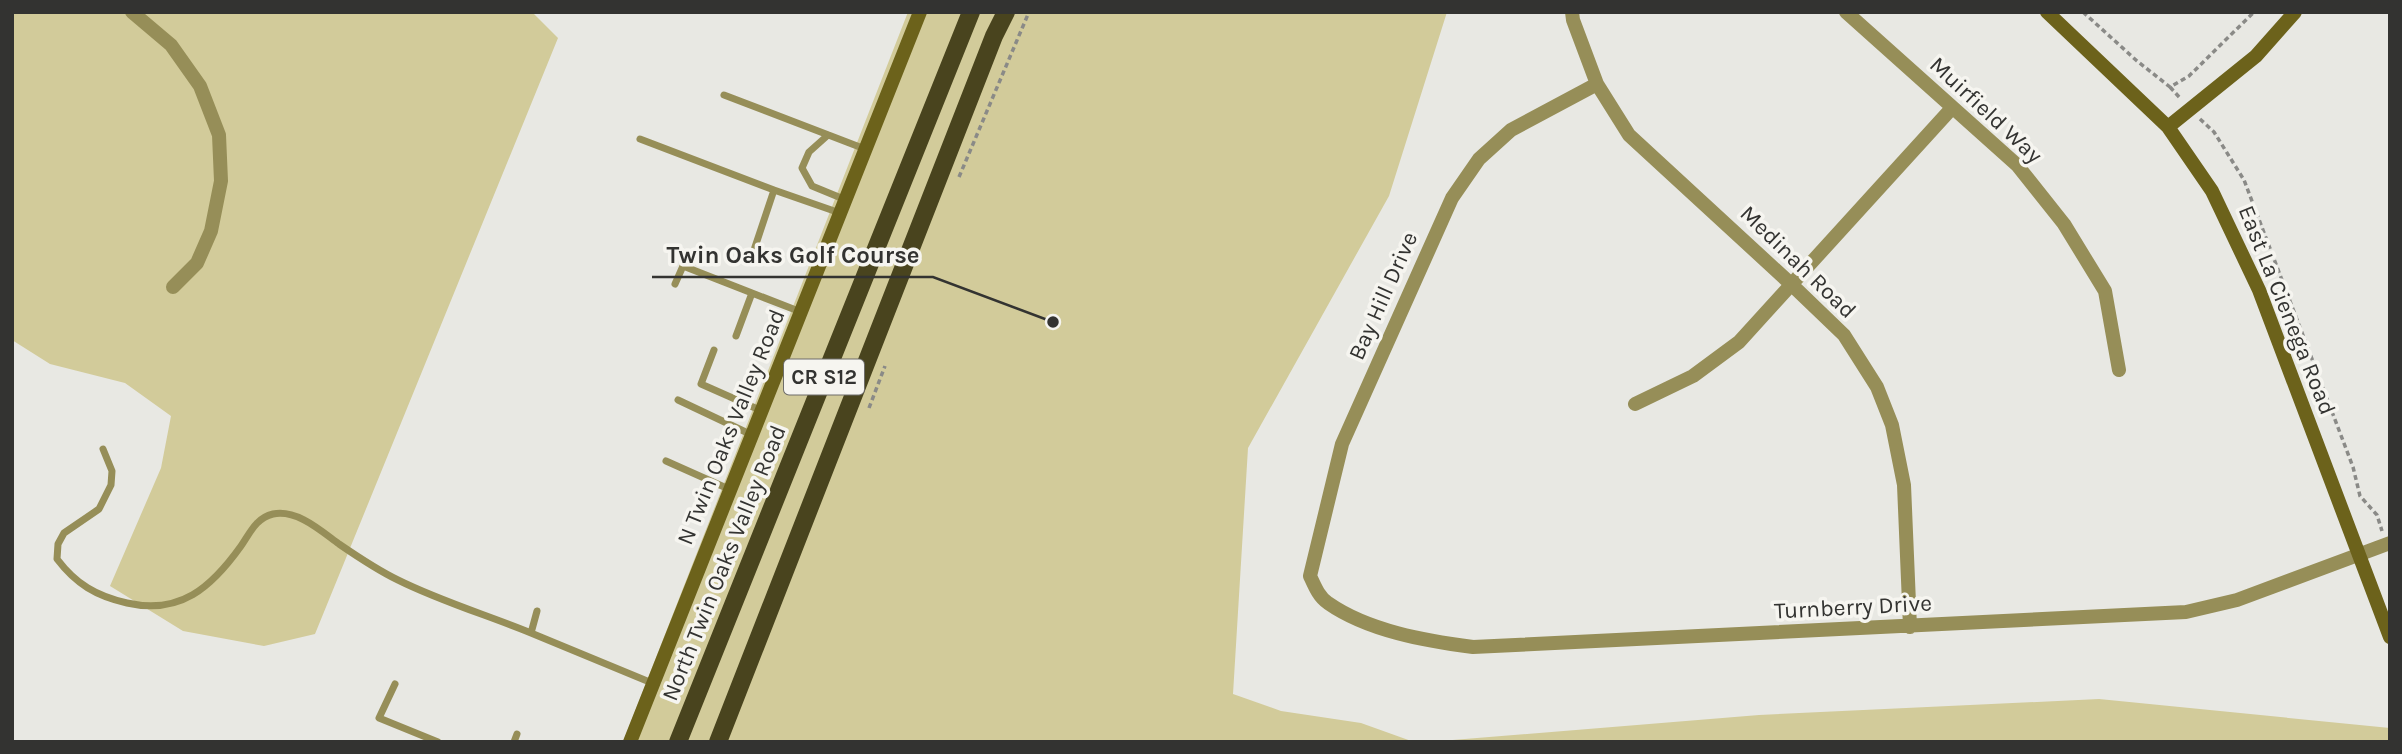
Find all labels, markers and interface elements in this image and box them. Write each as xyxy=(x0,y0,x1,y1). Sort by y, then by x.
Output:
street label: Muirfield Way xyxy=(1924,51,2048,169)
street label: Medinah Road xyxy=(1734,200,1862,324)
street label: East La Cienega Road xyxy=(2233,201,2341,419)
street label: Bay Hill Drive xyxy=(1343,228,1423,364)
callout: Twin Oaks Golf Course xyxy=(652,232,933,277)
text: Twin Oaks Golf Course xyxy=(666,241,920,269)
street label: N Twin Oaks Valley Road xyxy=(671,305,791,549)
road number: CR S12 xyxy=(784,360,864,394)
street label: North Twin Oaks Valley Road xyxy=(656,421,792,705)
street label: Turnberry Drive xyxy=(1773,589,1933,625)

